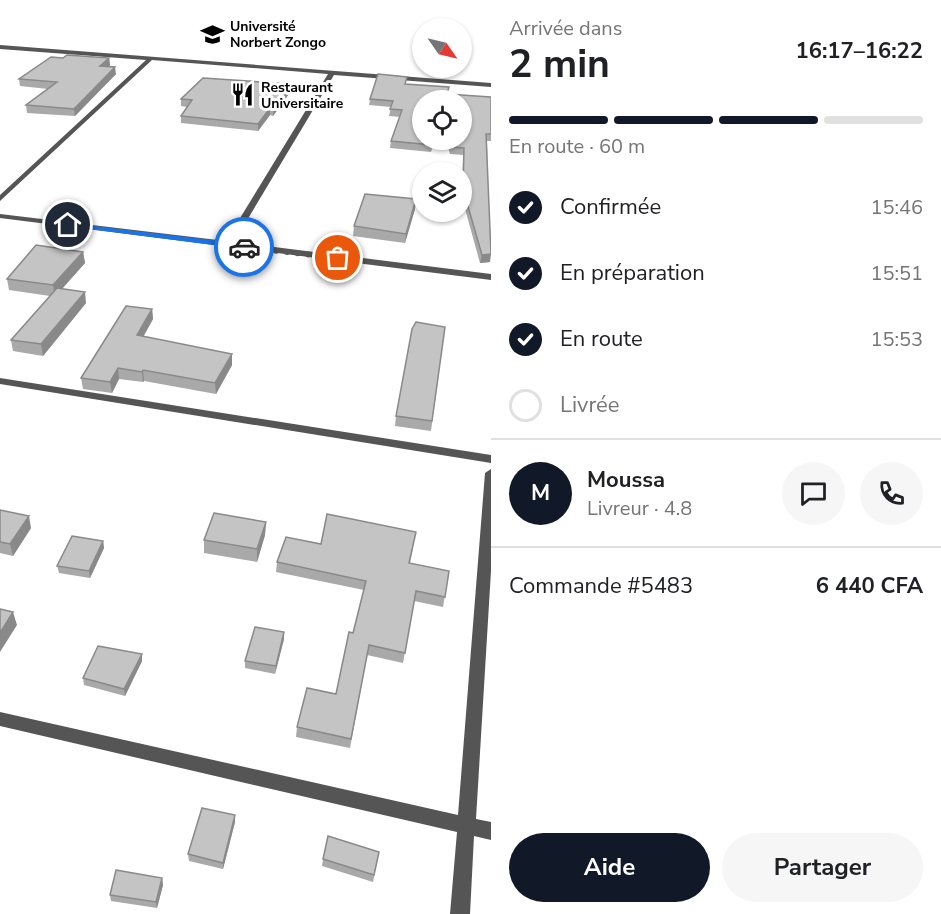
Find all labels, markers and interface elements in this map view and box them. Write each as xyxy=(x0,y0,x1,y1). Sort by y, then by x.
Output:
text: Arrivée dans xyxy=(509,15,622,42)
place label: Université Norbert Zongo xyxy=(230,17,326,52)
north arrow xyxy=(412,18,472,78)
map controls xyxy=(412,18,472,222)
school or university icon: Université Norbert Zongo xyxy=(199,21,225,47)
text: 16:17–16:22 xyxy=(795,36,923,66)
text: 2 min xyxy=(509,38,610,91)
place label: Restaurant Universitaire xyxy=(261,78,344,113)
restaurant icon: Restaurant Universitaire xyxy=(230,82,256,108)
button: locate xyxy=(412,90,472,150)
text: En route · 60 m xyxy=(509,133,645,160)
button: layers xyxy=(412,162,472,222)
icon: check xyxy=(509,191,542,224)
text: Confirmée xyxy=(560,192,661,222)
text: 15:46 xyxy=(870,194,923,221)
pin xyxy=(42,199,93,250)
icon: home xyxy=(51,208,84,241)
courier xyxy=(214,217,274,277)
icon: car xyxy=(228,231,261,264)
pin xyxy=(312,232,363,283)
icon: bag xyxy=(321,241,354,274)
icon: check xyxy=(509,257,542,290)
text: En préparation xyxy=(560,258,705,288)
text: 15:51 xyxy=(870,260,923,287)
icon: check xyxy=(509,323,542,356)
text: En route xyxy=(560,324,643,354)
text: 15:53 xyxy=(870,326,923,353)
text: Livrée xyxy=(560,390,620,420)
button: chat xyxy=(782,462,845,525)
button: phone xyxy=(860,462,923,525)
text: Moussa xyxy=(587,465,665,495)
text: M xyxy=(531,478,550,508)
text: Livreur · 4.8 xyxy=(587,495,692,522)
text: Commande #5483 xyxy=(509,571,693,601)
text: 6 440 CFA xyxy=(816,571,923,601)
button: Aide xyxy=(509,833,710,902)
button: Partager xyxy=(722,833,923,902)

